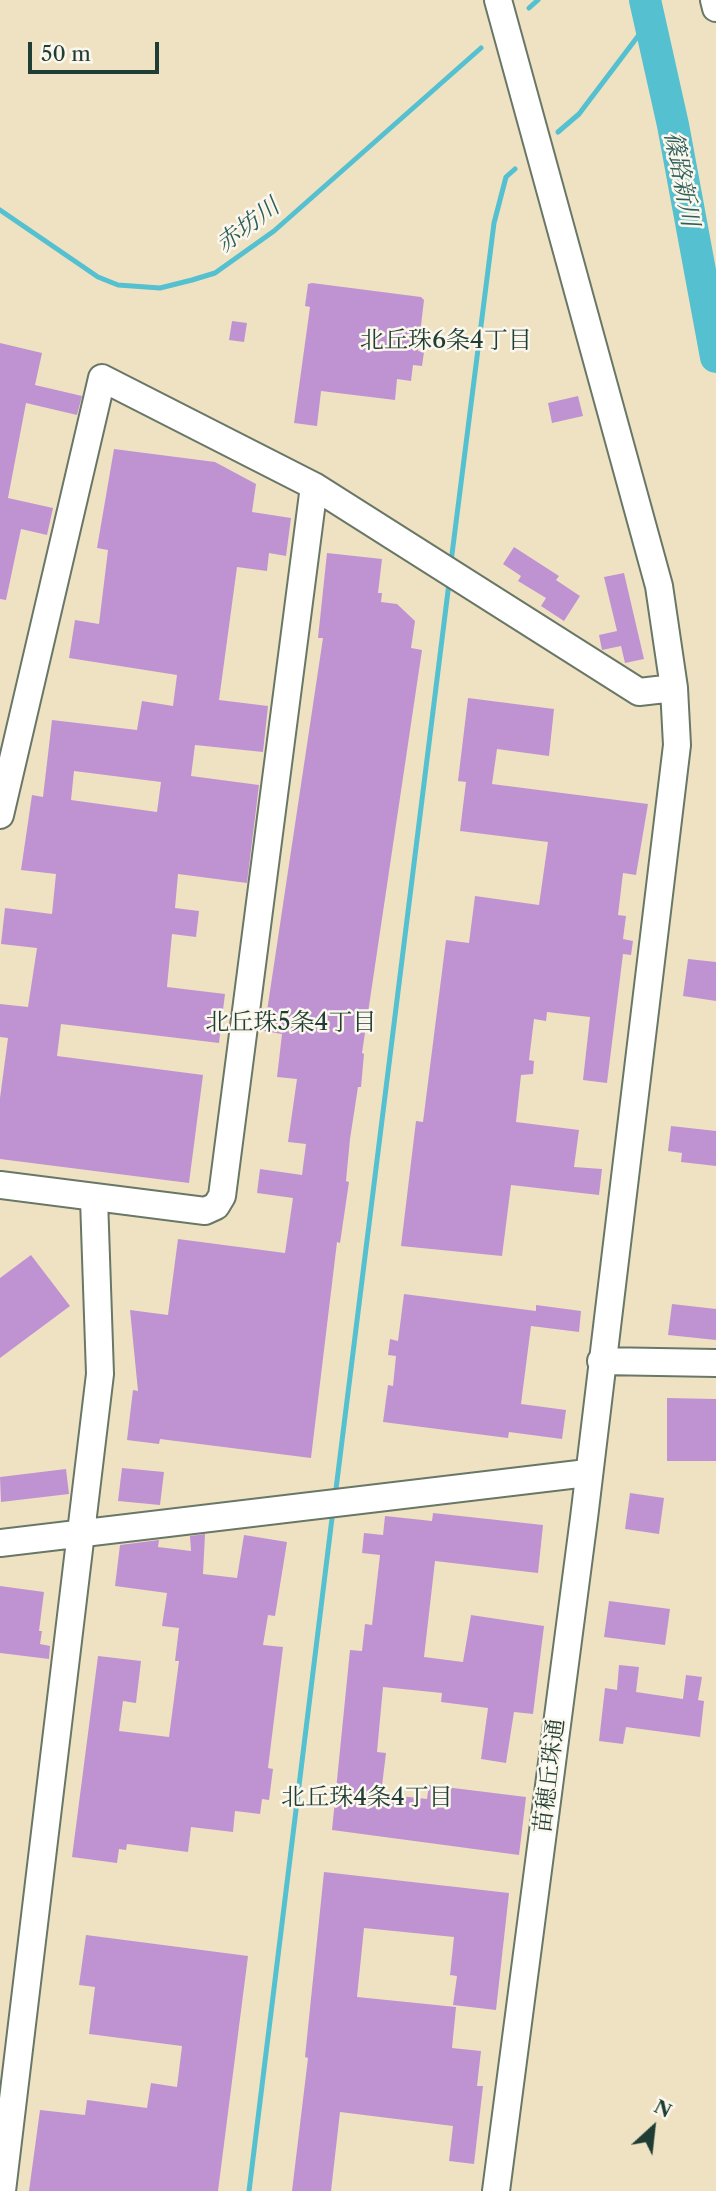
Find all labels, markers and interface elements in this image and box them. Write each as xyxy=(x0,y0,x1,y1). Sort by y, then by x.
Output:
scale bar xyxy=(32,28,163,72)
text: 50 m xyxy=(41,41,91,66)
water label: 篠路新川 xyxy=(658,129,704,229)
water label: 赤坊川 xyxy=(211,193,285,259)
district label: 北丘珠6条4丁目 xyxy=(360,327,532,355)
district label: 北丘珠5条4丁目 xyxy=(206,1009,376,1037)
street label: 苗穂丘珠通 xyxy=(529,1717,571,1835)
district label: 北丘珠4条4丁目 xyxy=(281,1784,453,1812)
north arrow xyxy=(618,2093,688,2163)
text: N xyxy=(650,2095,675,2123)

